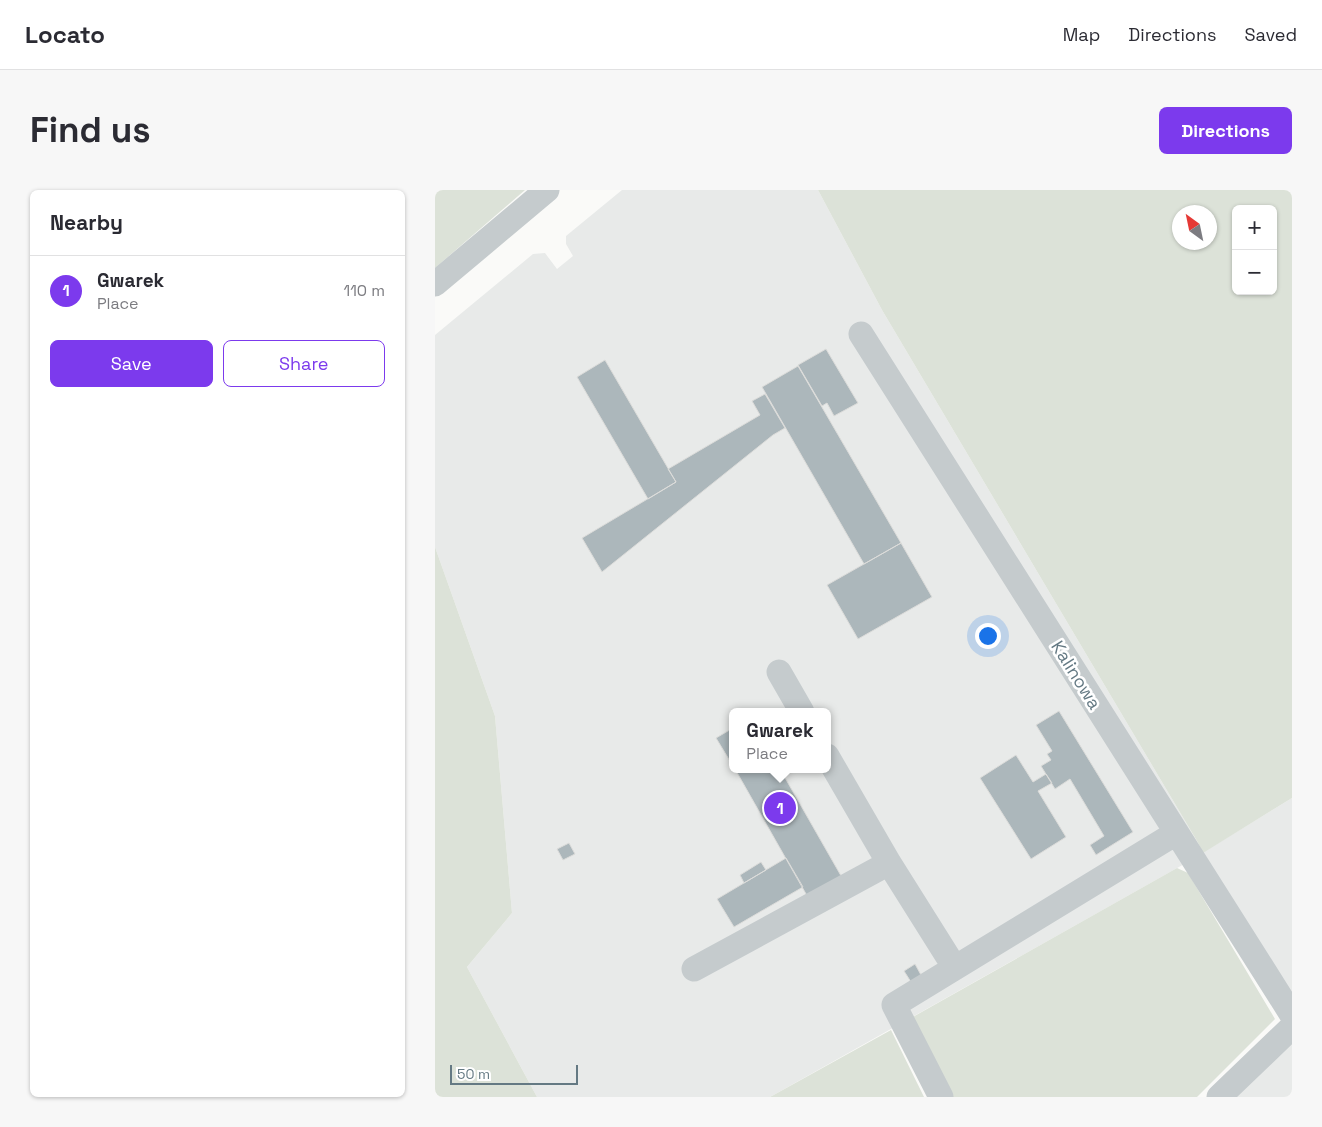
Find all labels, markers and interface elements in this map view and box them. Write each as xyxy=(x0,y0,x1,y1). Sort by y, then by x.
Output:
text: Locato xyxy=(25,19,105,50)
text: Map xyxy=(1063,23,1100,46)
text: Directions xyxy=(1128,23,1217,46)
text: Saved xyxy=(1245,23,1297,46)
button: Directions xyxy=(1159,107,1292,154)
text: Find us xyxy=(30,108,151,152)
north arrow xyxy=(1172,205,1217,250)
map controls xyxy=(1232,205,1277,295)
button: + xyxy=(1232,205,1277,250)
text: Nearby xyxy=(50,209,123,236)
button: − xyxy=(1232,250,1277,295)
text: Gwarek xyxy=(97,268,164,293)
text: 1 xyxy=(62,280,70,301)
text: 110 m xyxy=(343,280,385,301)
text: Place xyxy=(97,293,139,314)
button: Save xyxy=(50,340,213,387)
button: Share xyxy=(223,340,385,387)
your location xyxy=(975,623,1001,649)
street label: Kalinowa xyxy=(1046,636,1107,713)
popup xyxy=(729,708,831,773)
text: Gwarek xyxy=(746,718,814,743)
text: Place xyxy=(746,743,788,764)
pin: 1 xyxy=(764,789,796,827)
scale bar xyxy=(450,1062,577,1085)
text: 50 m xyxy=(457,1065,490,1083)

